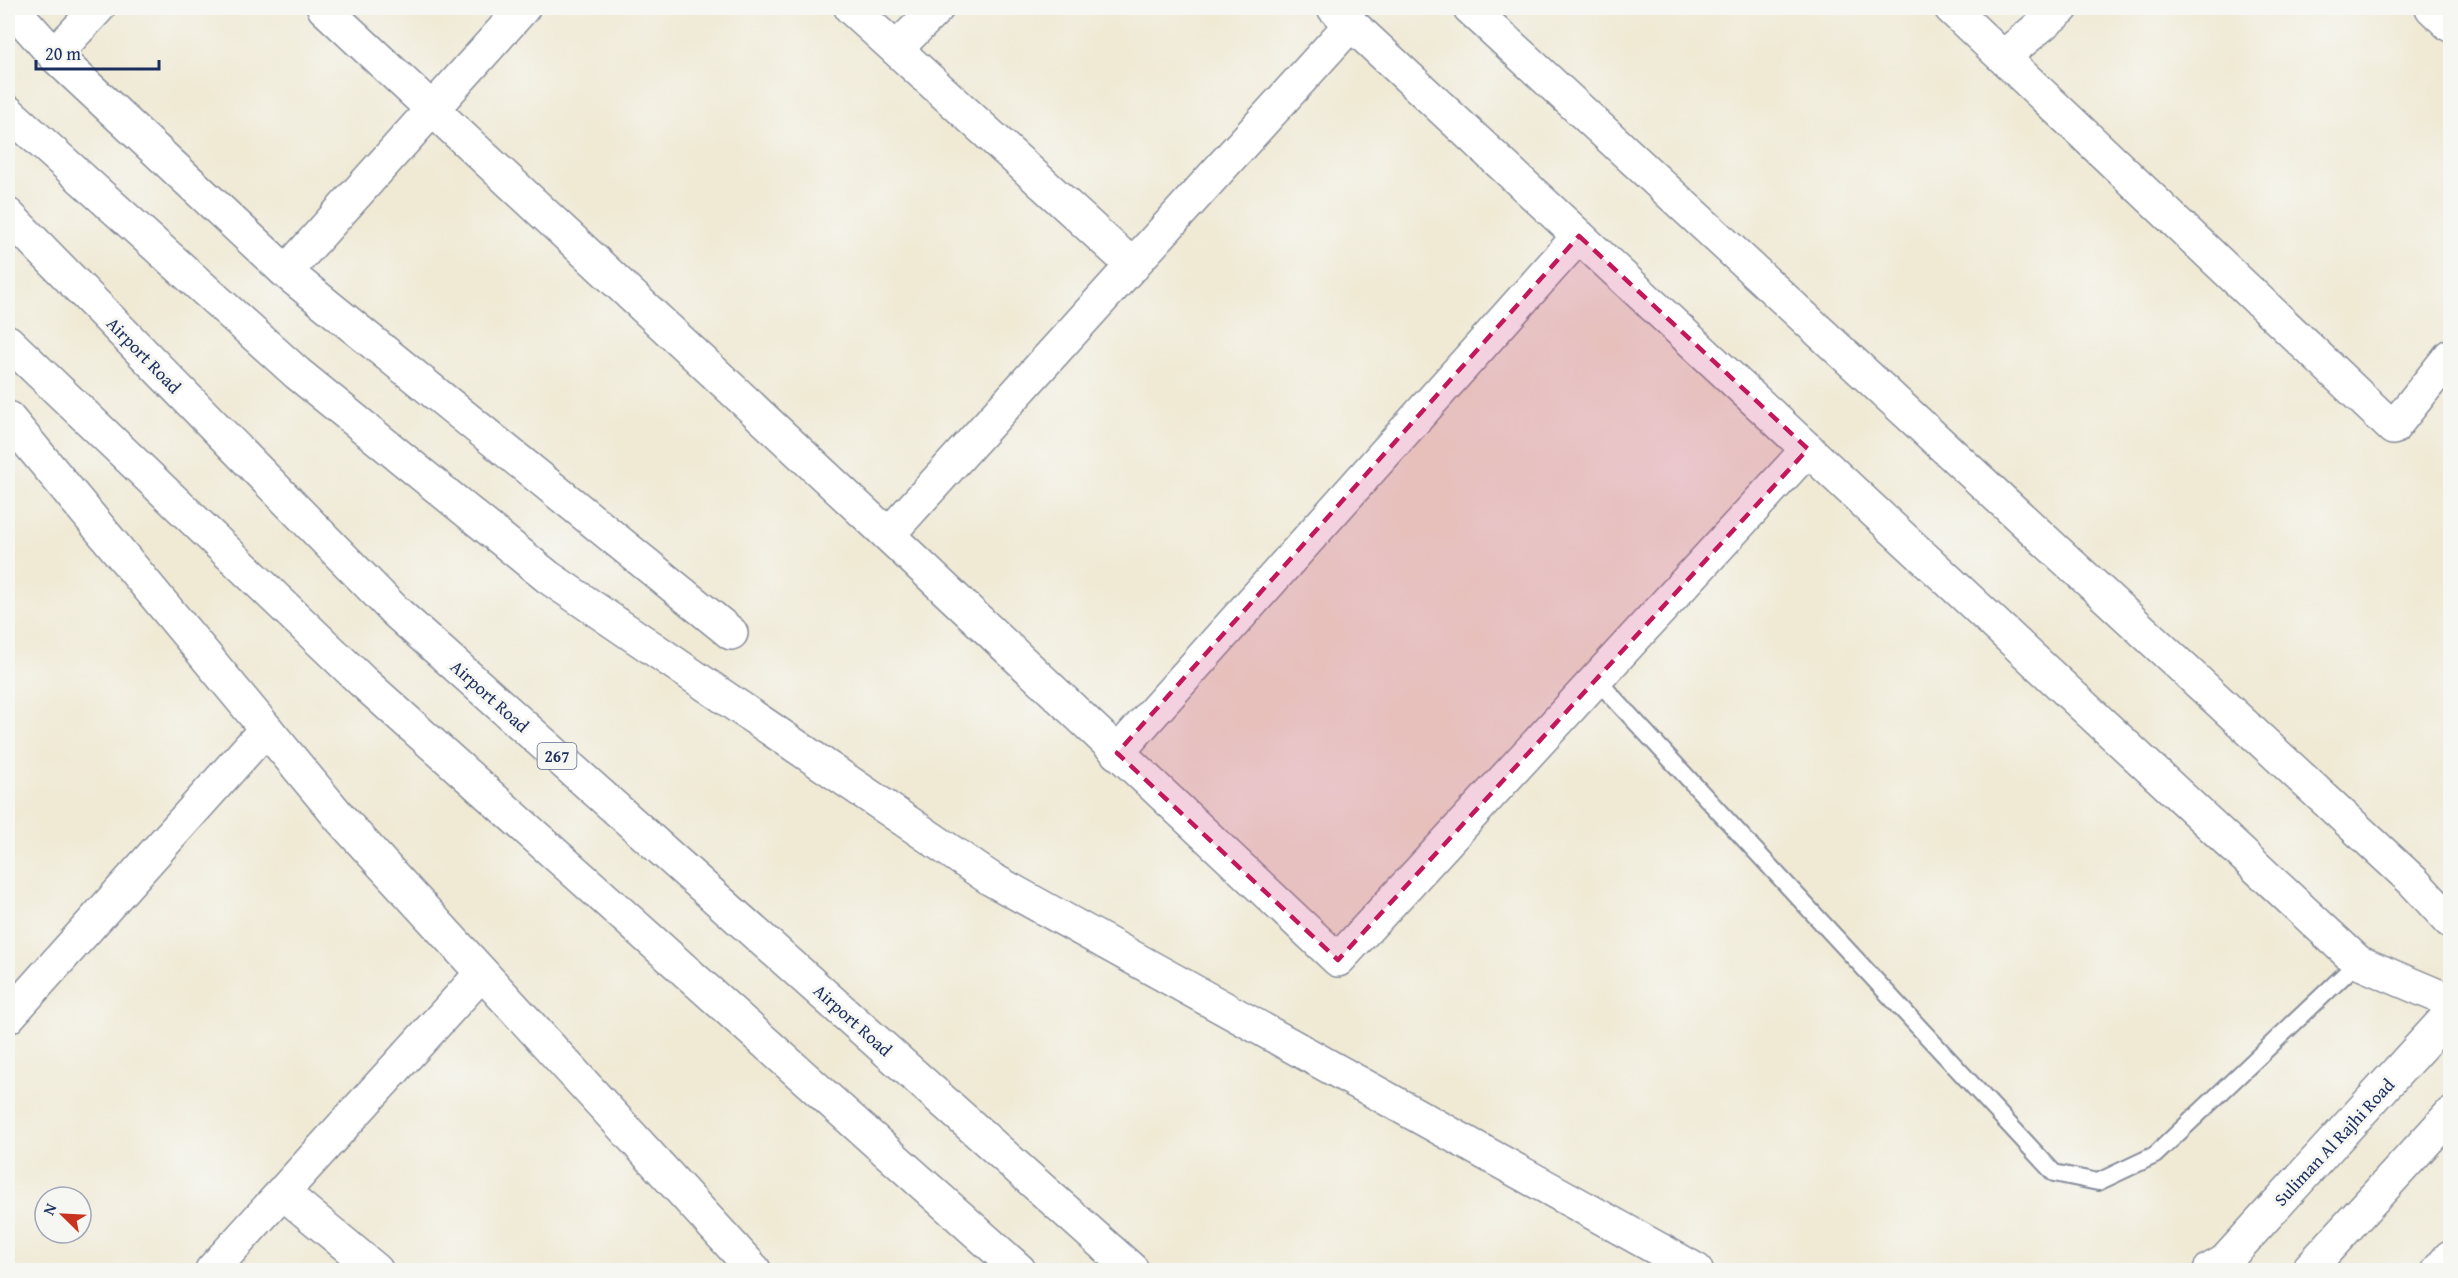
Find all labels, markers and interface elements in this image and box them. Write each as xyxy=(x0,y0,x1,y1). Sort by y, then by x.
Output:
scale bar xyxy=(36,33,159,71)
text: 20 m xyxy=(45,40,81,67)
street label: Airport Road xyxy=(100,310,188,400)
street label: Airport Road xyxy=(445,653,536,739)
road number: 267 xyxy=(538,743,576,769)
street label: Airport Road xyxy=(808,977,899,1063)
street label: Suliman Al Rajhi Road xyxy=(2267,1072,2401,1212)
north arrow xyxy=(33,1185,93,1245)
text: N xyxy=(36,1199,63,1219)

